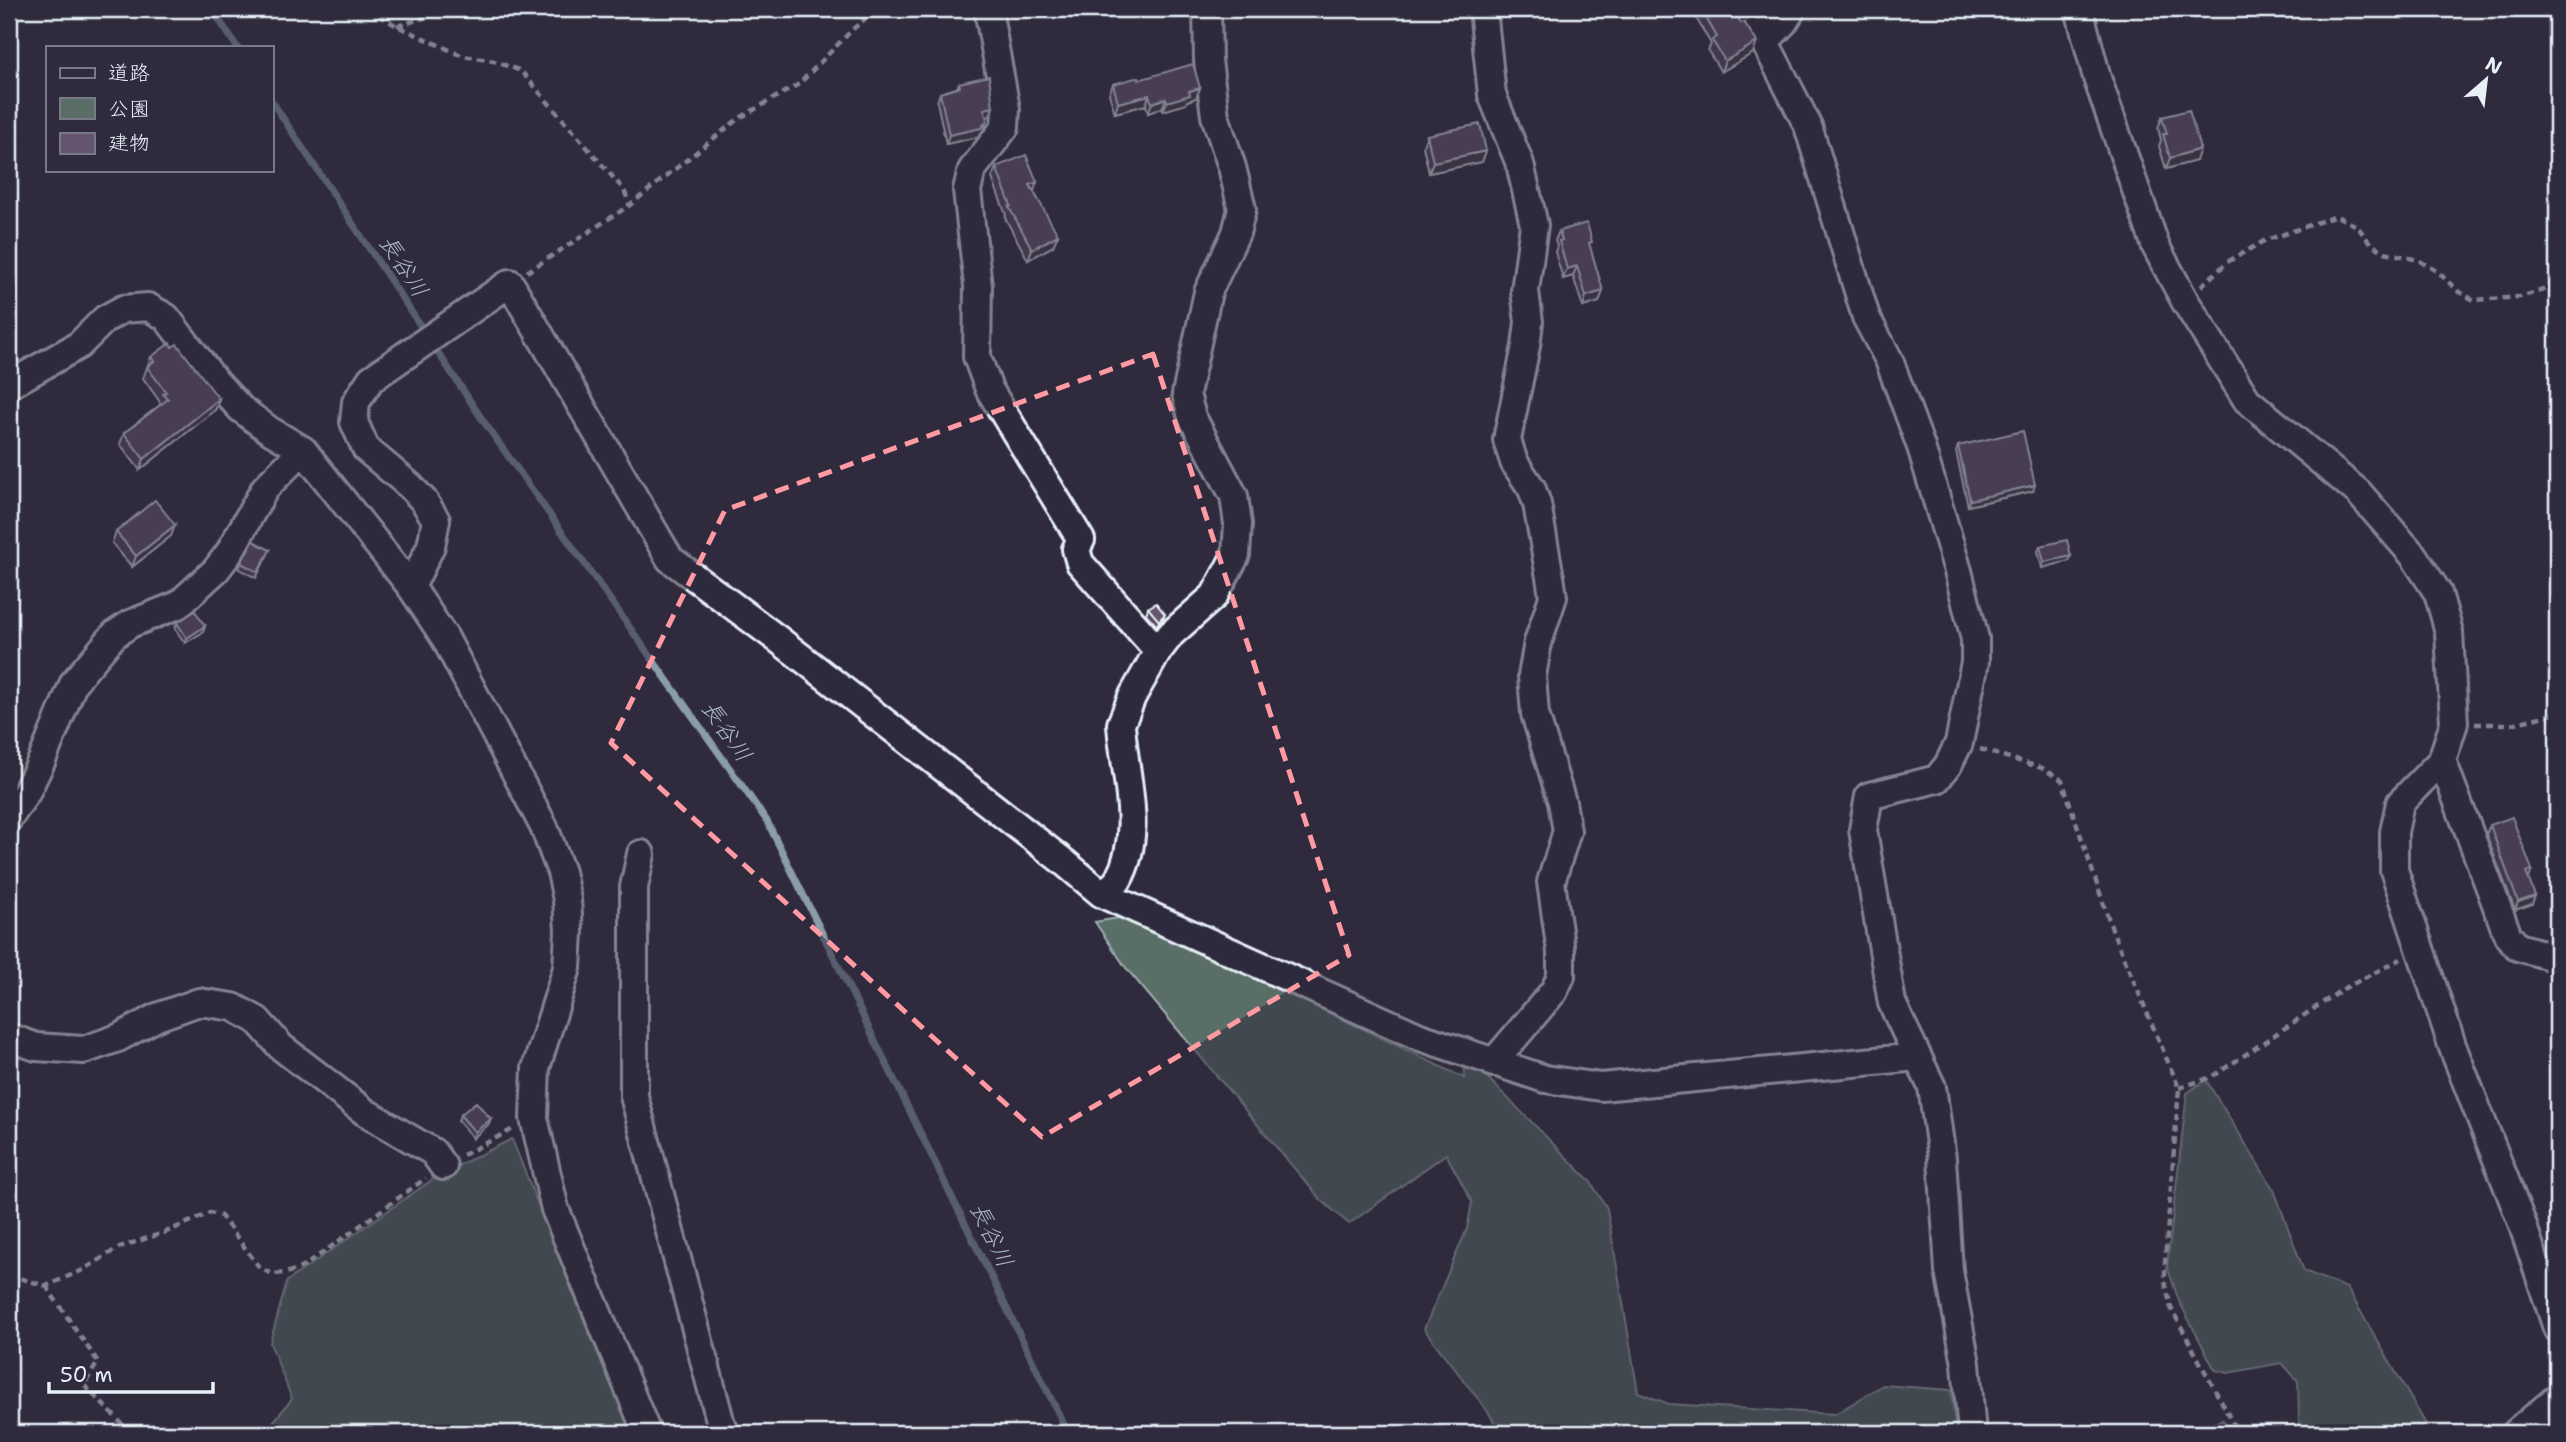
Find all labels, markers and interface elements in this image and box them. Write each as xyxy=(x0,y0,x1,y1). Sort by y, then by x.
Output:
legend xyxy=(46,46,273,172)
north arrow xyxy=(2450,46,2520,116)
text: N xyxy=(2481,51,2506,80)
text: 道路 xyxy=(108,59,150,87)
text: 公園 xyxy=(108,95,150,123)
text: 建物 xyxy=(108,129,150,157)
water label: 長谷川 xyxy=(373,229,435,303)
water label: 長谷川 xyxy=(695,694,759,768)
water label: 長谷川 xyxy=(963,1197,1021,1273)
scale bar xyxy=(49,1351,214,1395)
text: 50 m xyxy=(60,1361,113,1389)

